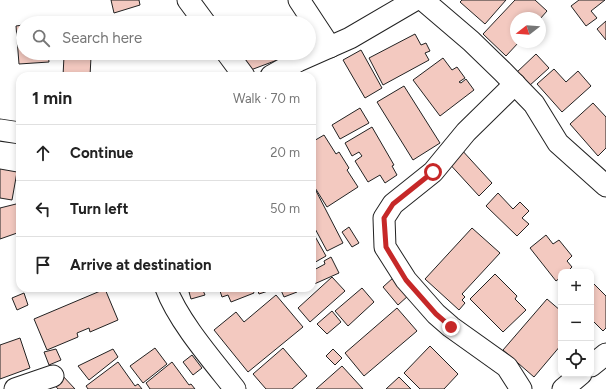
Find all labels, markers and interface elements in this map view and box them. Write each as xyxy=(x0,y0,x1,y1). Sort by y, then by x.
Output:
north arrow xyxy=(510,12,546,48)
search box xyxy=(16,16,316,60)
icon: search xyxy=(30,27,52,49)
text: Search here xyxy=(62,29,142,47)
text: 1 min xyxy=(32,88,72,108)
text: Walk · 70 m xyxy=(233,91,300,106)
icon: ahead xyxy=(32,142,54,164)
text: Continue xyxy=(70,144,133,162)
text: 20 m xyxy=(270,145,300,160)
route start xyxy=(424,163,442,181)
icon: left xyxy=(32,198,54,220)
text: Turn left xyxy=(70,200,128,218)
text: 50 m xyxy=(270,201,300,216)
icon: arrive xyxy=(32,254,54,276)
text: Arrive at destination xyxy=(70,256,211,274)
map controls xyxy=(558,269,594,377)
button: + xyxy=(558,269,594,305)
button: − xyxy=(558,305,594,341)
route end xyxy=(442,318,460,336)
button: locate xyxy=(558,341,594,377)

